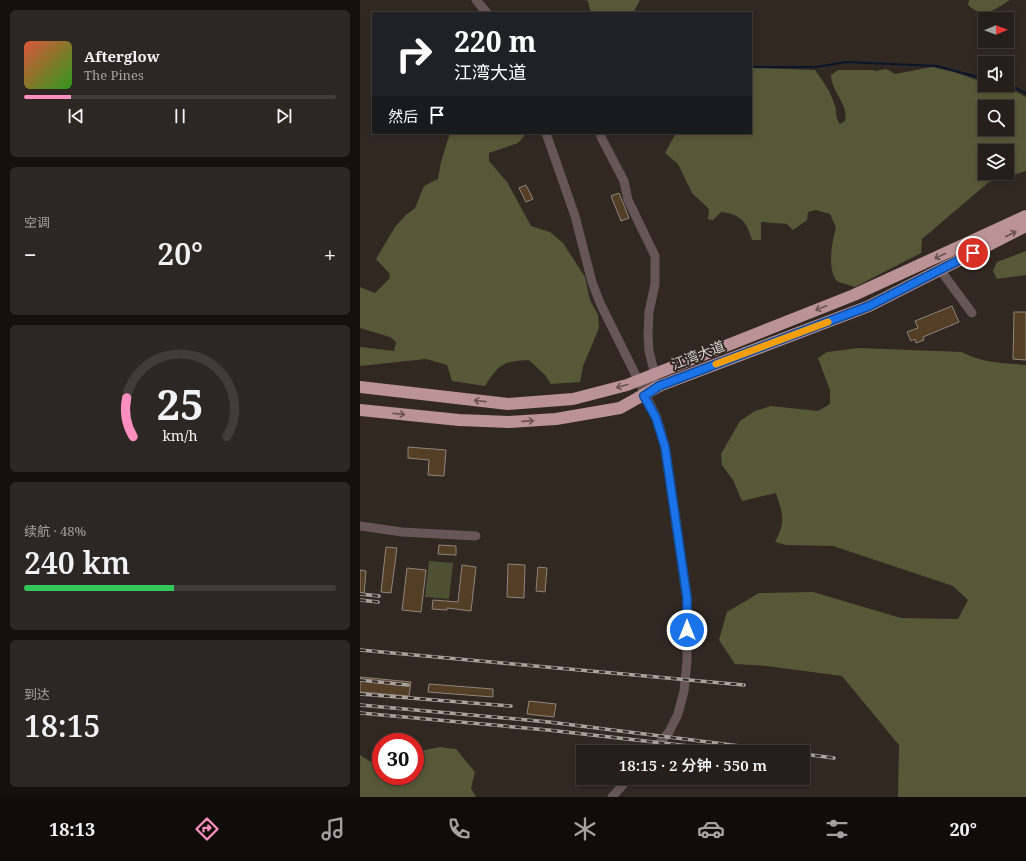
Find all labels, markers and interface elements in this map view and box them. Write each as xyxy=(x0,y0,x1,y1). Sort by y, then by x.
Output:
north arrow xyxy=(978,12,1014,48)
map controls xyxy=(978,12,1014,180)
text: 220 m xyxy=(454,22,536,60)
icon: right xyxy=(388,28,440,80)
text: Afterglow xyxy=(84,46,160,66)
button: sound xyxy=(978,56,1014,92)
text: 江湾大道 xyxy=(454,60,526,84)
text: The Pines xyxy=(84,66,144,84)
button: search xyxy=(978,100,1014,136)
icon: arrive xyxy=(426,104,448,126)
icon: previous xyxy=(65,105,87,127)
icon: pause xyxy=(169,105,191,127)
icon: next xyxy=(273,105,295,127)
text: 然后 xyxy=(388,106,418,126)
button: layers xyxy=(978,144,1014,180)
text: 空调 xyxy=(24,213,50,231)
one-way arrow xyxy=(1005,230,1017,237)
text: 20° xyxy=(157,233,203,274)
pin xyxy=(956,236,990,270)
text: − xyxy=(24,239,37,269)
text: + xyxy=(324,239,336,269)
icon: arrive xyxy=(962,242,984,264)
one-way arrow xyxy=(934,253,946,260)
one-way arrow xyxy=(816,305,828,313)
street label: 江湾大道 xyxy=(668,336,727,373)
text: 25 xyxy=(156,375,204,431)
one-way arrow xyxy=(616,383,629,391)
one-way arrow xyxy=(474,397,487,404)
one-way arrow xyxy=(392,410,405,418)
one-way arrow xyxy=(521,418,534,425)
text: km/h xyxy=(162,425,198,444)
text: 续航 · 48% xyxy=(24,522,86,540)
text: 240 km xyxy=(24,542,130,583)
position arrow xyxy=(666,609,708,651)
text: 到达 xyxy=(24,685,50,703)
text: 18:15 xyxy=(24,705,100,746)
speed limit sign: 30 xyxy=(372,733,424,785)
text: 18:15 · 2 分钟 · 550 m xyxy=(619,755,767,775)
icon: directions xyxy=(193,815,221,843)
icon: music xyxy=(319,815,347,843)
icon: phone xyxy=(445,815,473,843)
icon: climate xyxy=(571,815,599,843)
icon: car xyxy=(697,815,725,843)
icon: filters xyxy=(823,815,851,843)
text: 18:13 xyxy=(49,817,95,841)
text: 20° xyxy=(949,817,977,841)

